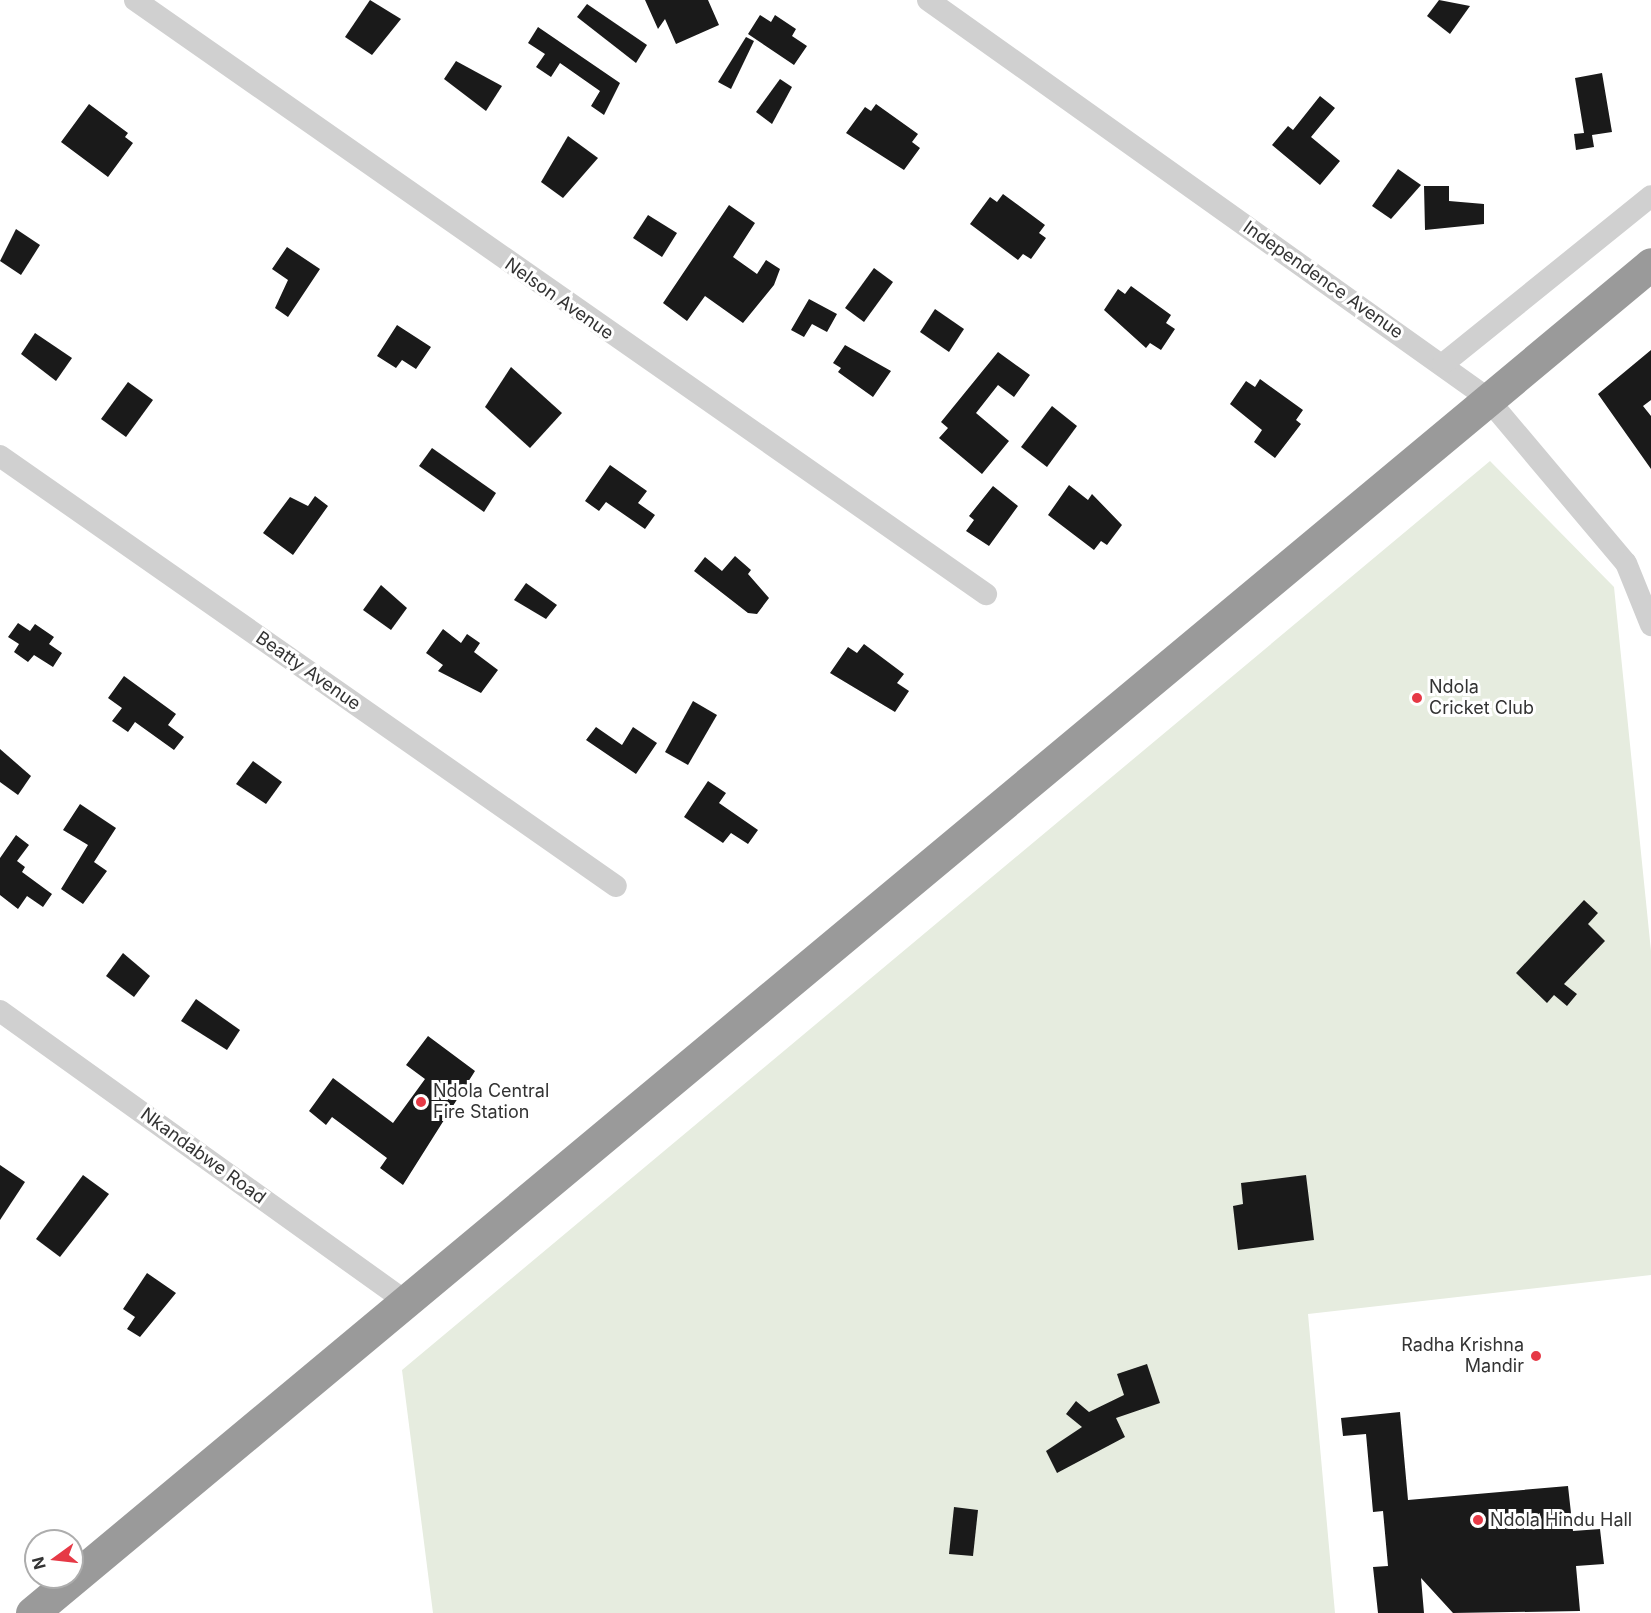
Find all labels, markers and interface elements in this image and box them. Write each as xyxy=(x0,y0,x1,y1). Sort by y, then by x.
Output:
street label: Independence Avenue xyxy=(1239,217,1407,343)
street label: Nelson Avenue xyxy=(501,254,617,344)
street label: Beatty Avenue xyxy=(252,627,364,715)
place label: Ndola Cricket Club xyxy=(1429,677,1534,720)
marker: Ndola Cricket Club xyxy=(1410,691,1424,705)
place label: Ndola Central Fire Station xyxy=(433,1081,549,1124)
marker: Ndola Central Fire Station xyxy=(414,1095,428,1109)
street label: Nkandabwe Road xyxy=(136,1103,270,1209)
place label: Radha Krishna Mandir xyxy=(1401,1335,1524,1378)
marker: Radha Krishna Mandir xyxy=(1529,1349,1543,1363)
place label: Ndola Hindu Hall xyxy=(1490,1509,1632,1531)
marker: Ndola Hindu Hall xyxy=(1471,1513,1485,1527)
north arrow xyxy=(24,1529,84,1589)
text: N xyxy=(27,1555,50,1572)

